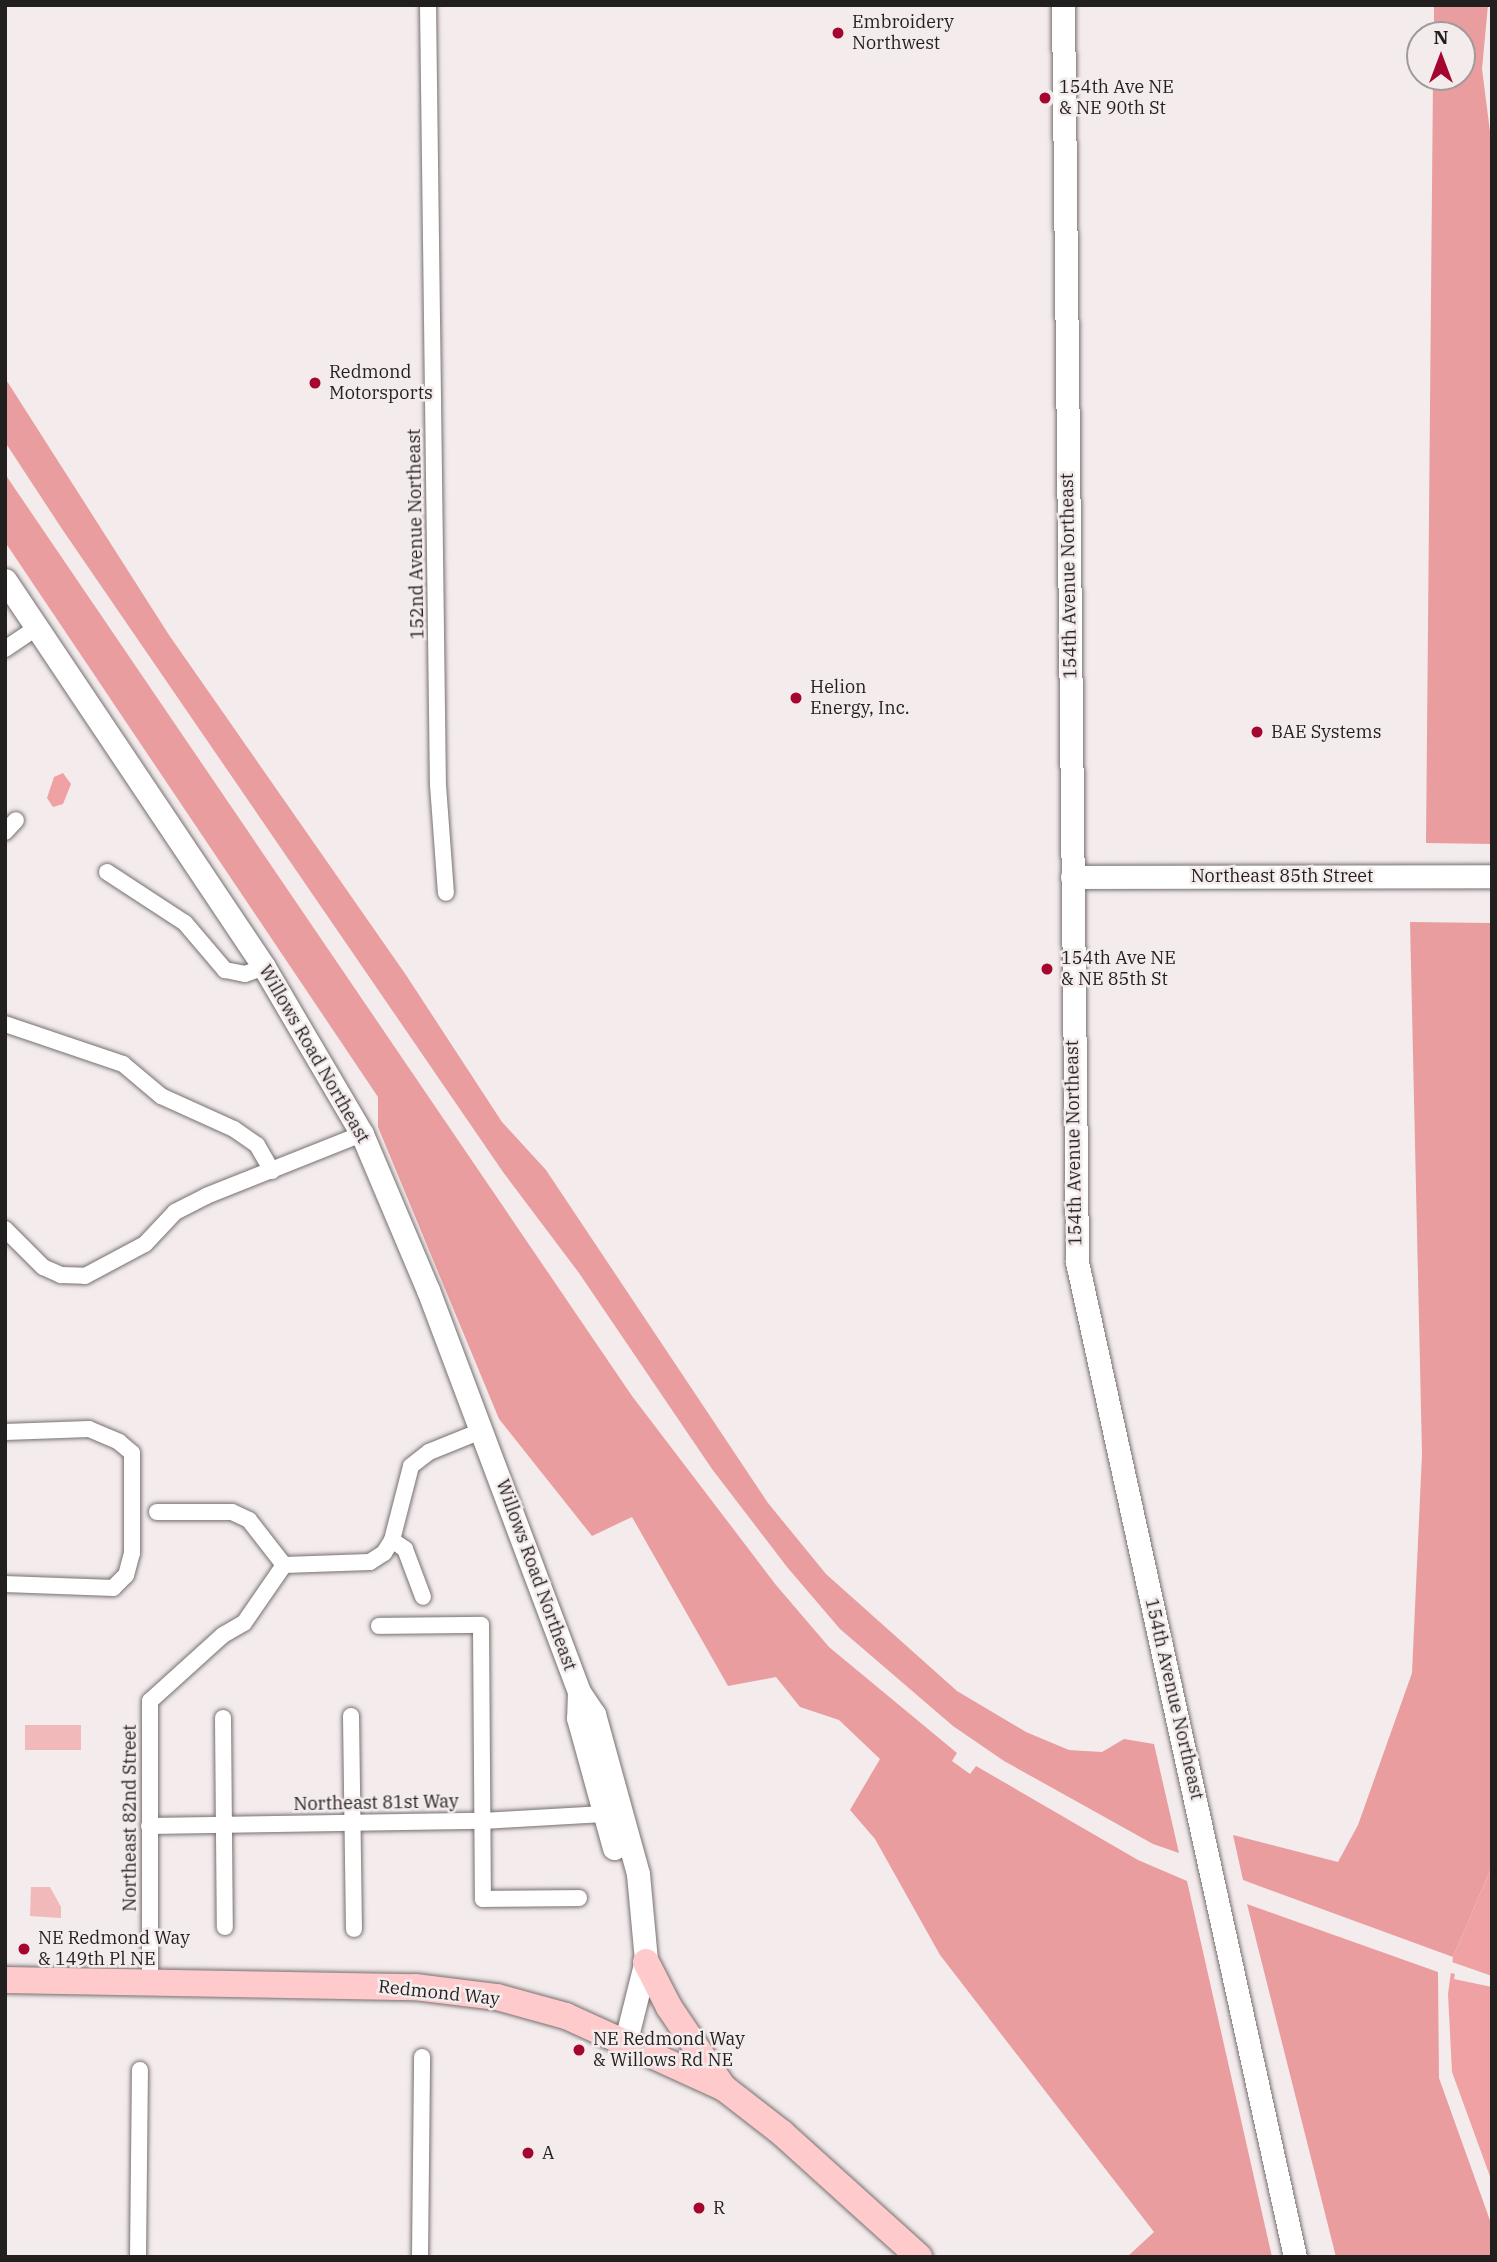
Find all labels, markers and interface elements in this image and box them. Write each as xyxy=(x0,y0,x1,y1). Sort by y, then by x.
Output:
place label: Embroidery Northwest xyxy=(852,12,954,54)
north arrow xyxy=(1406,21,1476,91)
marker: Embroidery Northwest xyxy=(830,25,846,41)
text: N xyxy=(1433,25,1449,49)
place label: 154th Ave NE & NE 90th St xyxy=(1059,77,1174,119)
marker: 154th Ave NE & NE 90th St xyxy=(1037,90,1053,106)
place label: Redmond Motorsports xyxy=(329,362,433,404)
marker: Redmond Motorsports xyxy=(307,375,323,391)
street label: 152nd Avenue Northeast xyxy=(403,428,429,640)
street label: 154th Avenue Northeast xyxy=(1056,473,1082,679)
place label: Helion Energy, Inc. xyxy=(810,677,910,720)
marker: Helion Energy, Inc. xyxy=(788,690,804,706)
place label: BAE Systems xyxy=(1271,721,1381,743)
marker: BAE Systems xyxy=(1249,724,1265,740)
street label: Northeast 85th Street xyxy=(1191,865,1373,887)
place label: 154th Ave NE & NE 85th St xyxy=(1061,948,1176,990)
street label: Willows Road Northeast xyxy=(254,961,374,1147)
marker: 154th Ave NE & NE 85th St xyxy=(1039,961,1055,977)
street label: 154th Avenue Northeast xyxy=(1061,1040,1087,1246)
street label: Willows Road Northeast xyxy=(491,1476,581,1674)
street label: 154th Avenue Northeast xyxy=(1140,1596,1208,1802)
street label: Northeast 82nd Street xyxy=(119,1724,141,1912)
street label: Northeast 81st Way xyxy=(293,1791,459,1815)
place label: NE Redmond Way & 149th Pl NE xyxy=(38,1928,190,1970)
marker: NE Redmond Way & 149th Pl NE xyxy=(16,1941,32,1957)
street label: Redmond Way xyxy=(377,1976,501,2010)
place label: NE Redmond Way & Willows Rd NE xyxy=(593,2029,745,2072)
marker: NE Redmond Way & Willows Rd NE xyxy=(571,2042,587,2058)
place label: A xyxy=(542,2142,554,2164)
marker: A xyxy=(520,2145,536,2161)
place label: R xyxy=(713,2197,725,2219)
marker: R xyxy=(691,2200,707,2216)

